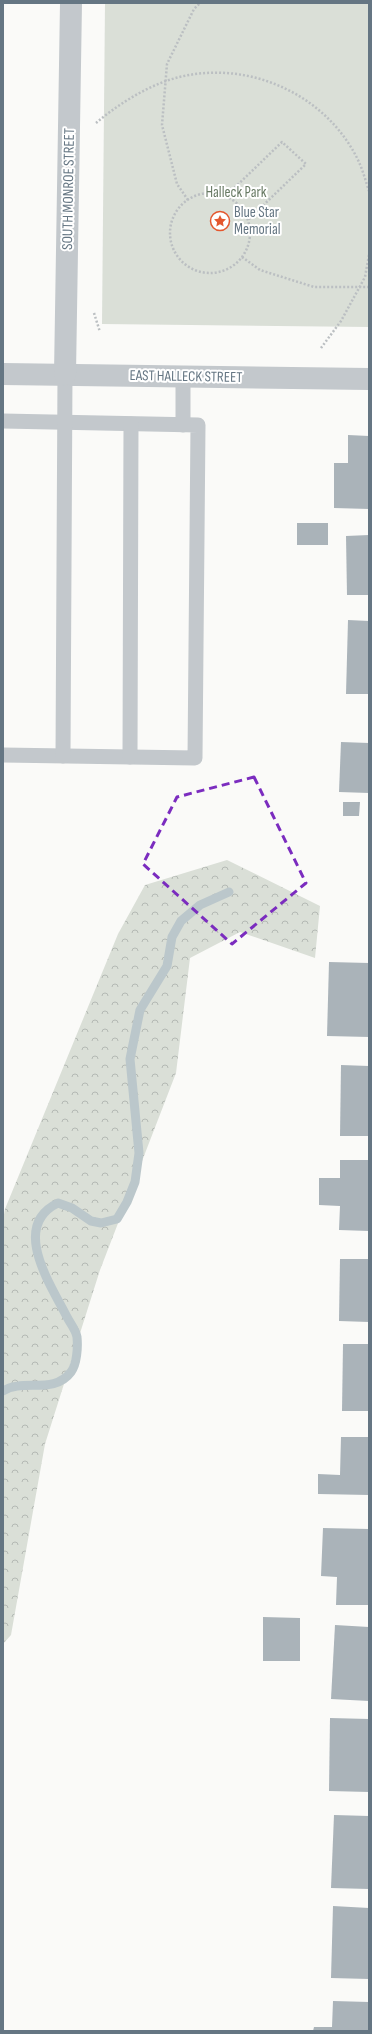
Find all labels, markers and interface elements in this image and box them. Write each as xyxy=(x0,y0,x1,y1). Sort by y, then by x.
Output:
street label: SOUTH MONROE STREET xyxy=(58,128,79,250)
park label: Halleck Park xyxy=(205,183,267,202)
place label: Blue Star Memorial xyxy=(234,203,280,239)
place icon: Blue Star Memorial xyxy=(209,210,231,232)
street label: EAST HALLECK STREET xyxy=(129,366,242,387)

